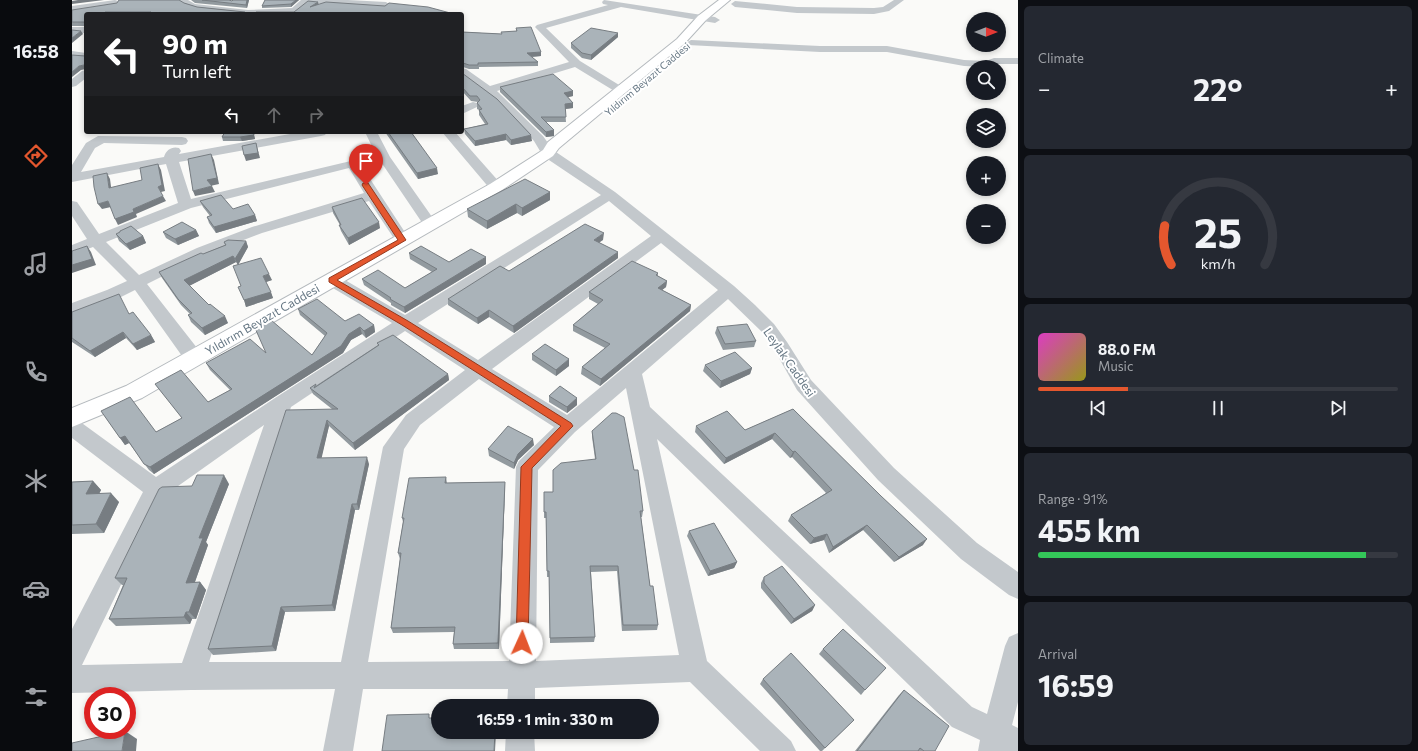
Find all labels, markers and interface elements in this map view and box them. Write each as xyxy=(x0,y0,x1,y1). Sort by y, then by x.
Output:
north arrow xyxy=(966,12,1006,52)
map controls xyxy=(966,12,1006,244)
text: 90 m xyxy=(162,26,228,60)
icon: left xyxy=(96,28,148,80)
text: 16:58 xyxy=(13,40,59,62)
street label: Yıldırım Beyazıt Caddesi xyxy=(602,40,692,118)
text: Climate xyxy=(1038,50,1084,66)
text: Turn left xyxy=(162,60,231,82)
button: search xyxy=(966,60,1006,100)
text: 22° xyxy=(1193,70,1243,107)
text: − xyxy=(1038,75,1051,102)
text: + xyxy=(1385,75,1398,102)
icon: left xyxy=(221,104,243,126)
icon: ahead xyxy=(263,104,285,126)
icon: right xyxy=(305,104,327,126)
button: layers xyxy=(966,108,1006,148)
icon: directions xyxy=(22,142,50,170)
pin xyxy=(349,144,383,185)
icon: arrive xyxy=(355,150,377,172)
button: + xyxy=(966,156,1006,196)
button: − xyxy=(966,204,1006,244)
text: 25 xyxy=(1194,205,1242,256)
icon: music xyxy=(22,250,50,278)
text: km/h xyxy=(1201,253,1235,271)
street label: Yıldırım Beyazıt Caddesi xyxy=(202,281,322,357)
street label: Leylak Caddesi xyxy=(761,325,819,399)
text: 88.0 FM xyxy=(1098,340,1156,358)
icon: phone xyxy=(22,358,50,386)
text: Music xyxy=(1098,358,1133,374)
icon: previous xyxy=(1087,397,1109,419)
icon: pause xyxy=(1207,397,1229,419)
icon: next xyxy=(1327,397,1349,419)
icon: climate xyxy=(22,467,50,495)
text: Range · 91% xyxy=(1038,491,1108,507)
text: 455 km xyxy=(1038,511,1141,548)
icon: car xyxy=(22,575,50,603)
position arrow xyxy=(501,622,543,664)
text: Arrival xyxy=(1038,646,1077,662)
text: 16:59 xyxy=(1038,666,1114,703)
icon: filters xyxy=(22,683,50,711)
speed limit sign: 30 xyxy=(84,687,136,739)
text: 16:59 · 1 min · 330 m xyxy=(477,710,613,728)

